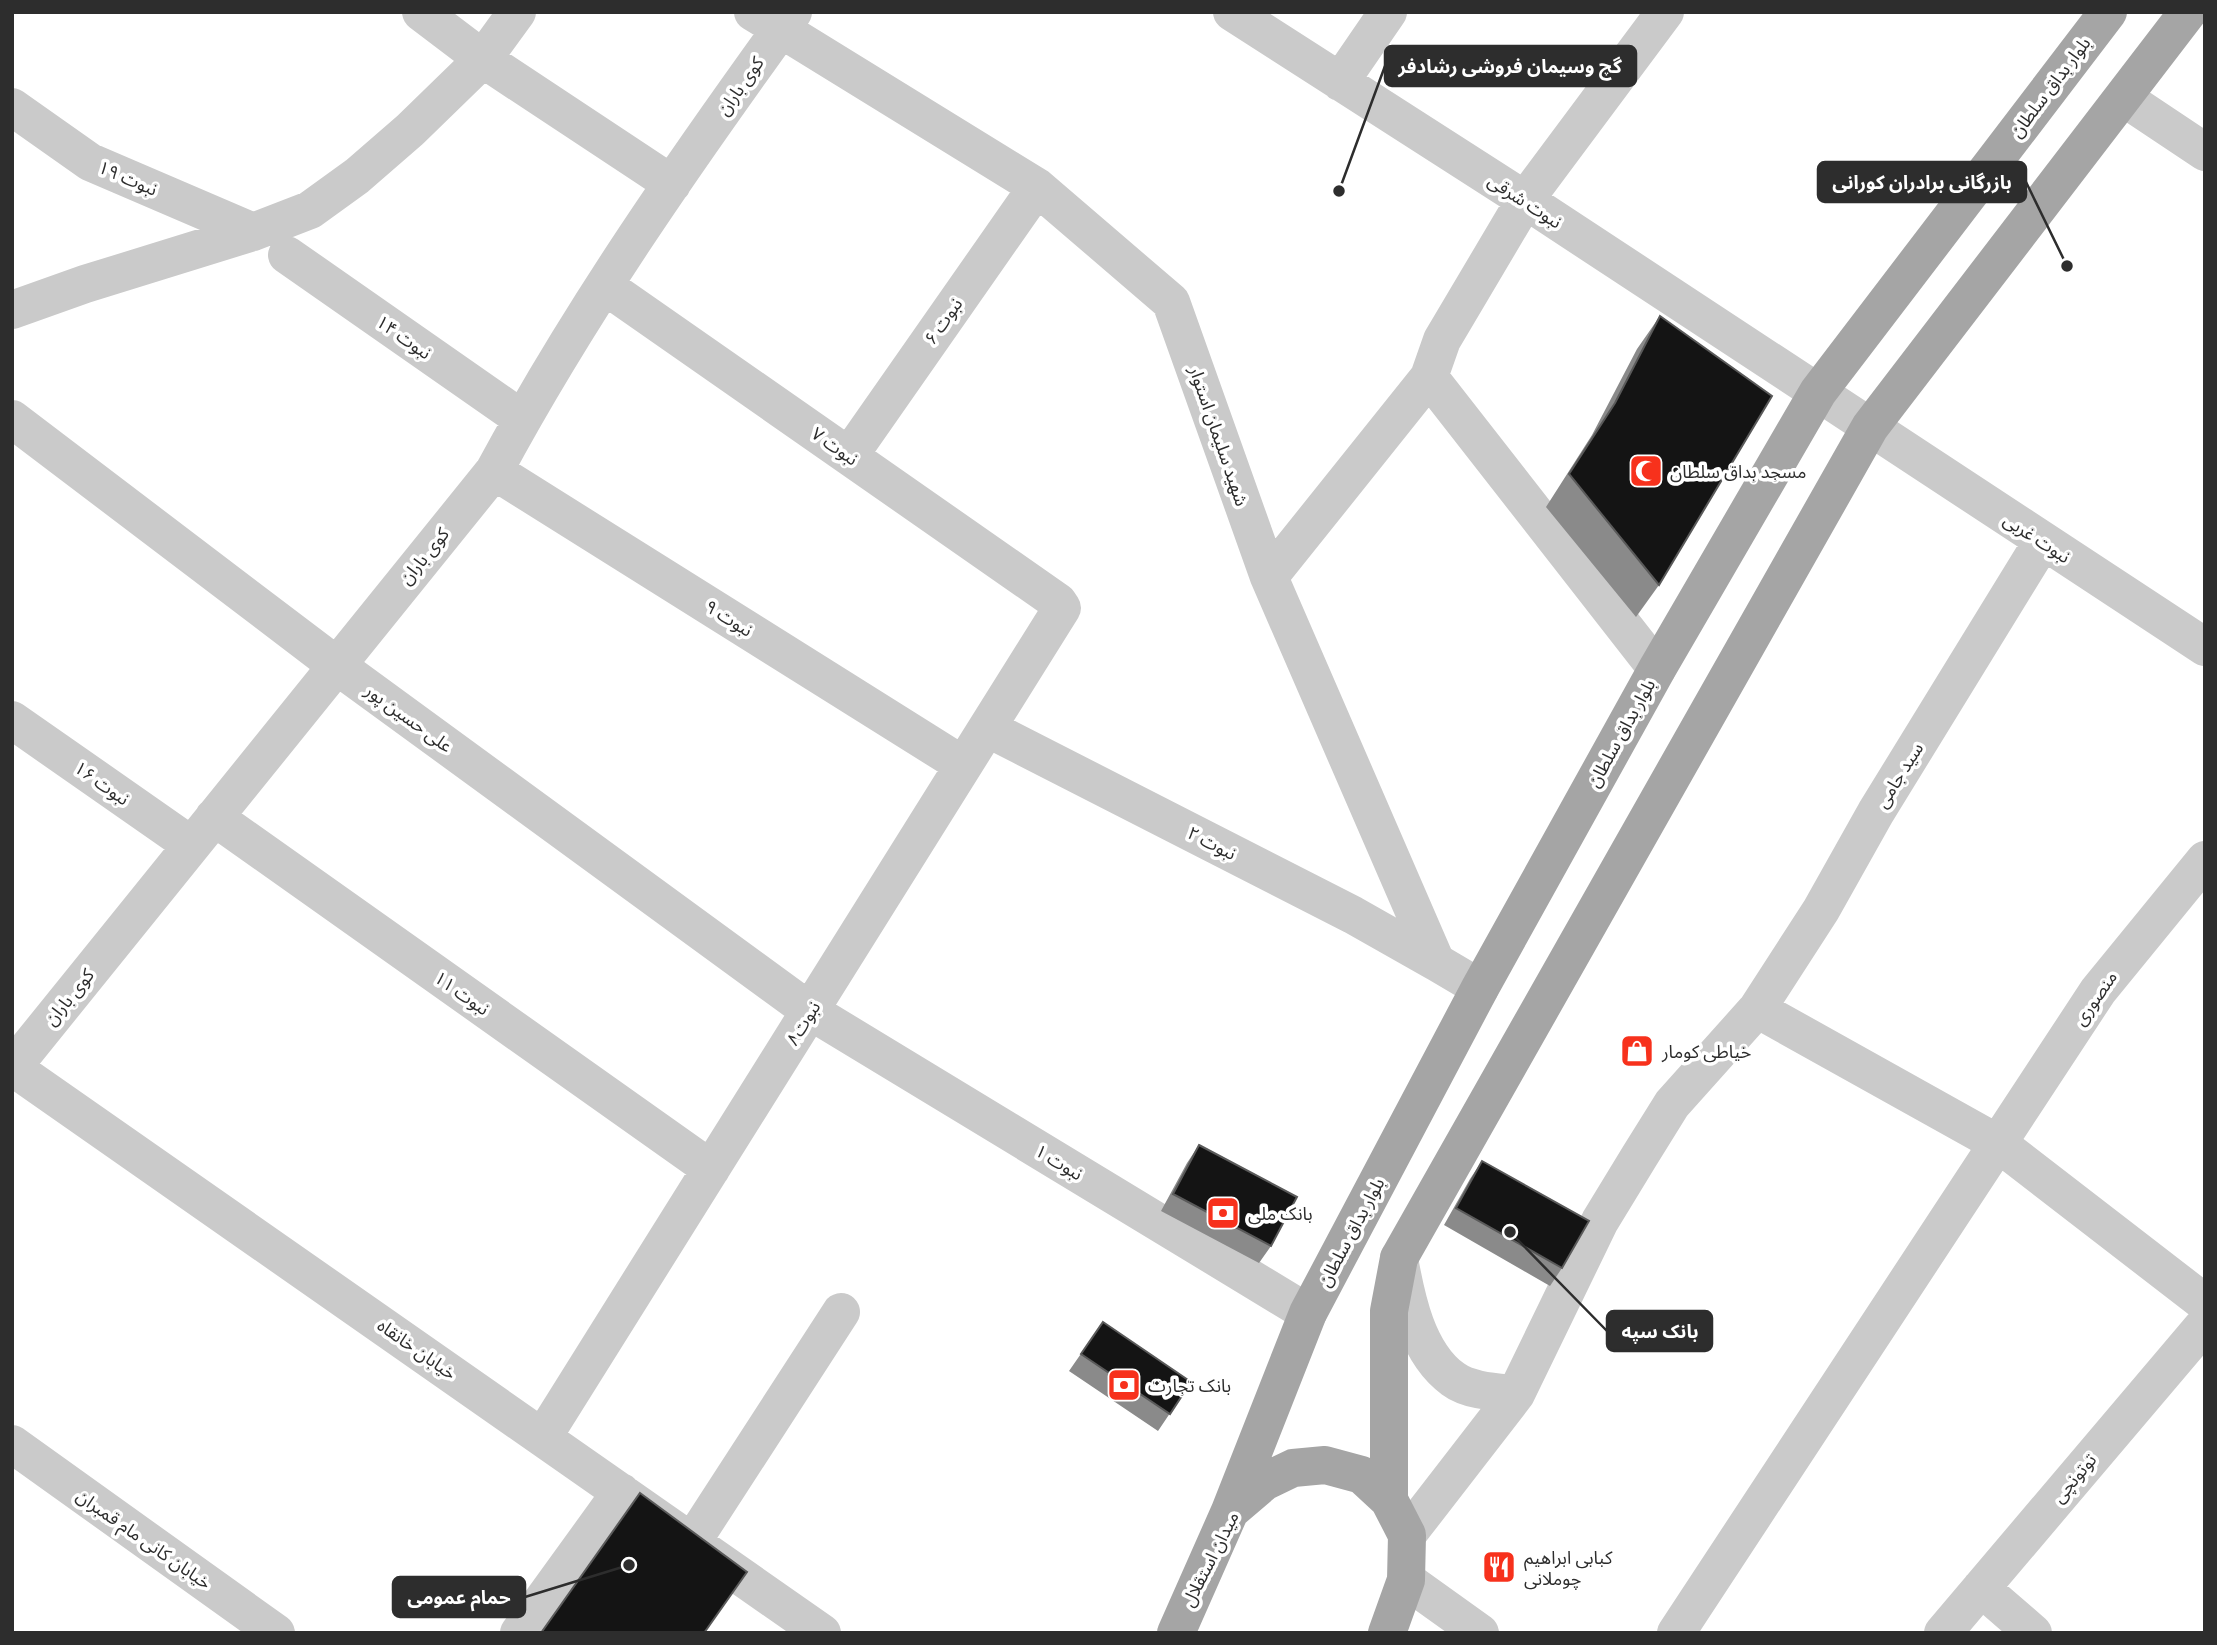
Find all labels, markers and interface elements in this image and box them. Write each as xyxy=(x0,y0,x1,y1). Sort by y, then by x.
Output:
street label: بلوار بداق سلطان xyxy=(2005,33,2095,142)
callout: گچ وسیمان فروشی رشادفر xyxy=(1385,46,1636,86)
street label: کوی باران xyxy=(712,52,769,120)
text: گچ وسیمان فروشی رشادفر xyxy=(1397,55,1622,81)
street label: نبوت ۱۹ xyxy=(95,156,161,201)
callout: بازرگانی برادران کورانی xyxy=(1818,162,2026,202)
street label: نبوت شرقی xyxy=(1484,169,1566,233)
text: بازرگانی برادران کورانی xyxy=(1832,171,2012,194)
street label: نبوت ۶ xyxy=(920,294,967,349)
street label: نبوت ۱۴ xyxy=(372,311,435,364)
street label: شهید سلیمان استوار xyxy=(1184,362,1253,509)
street label: نبوت ۷ xyxy=(807,423,862,470)
mosque icon: مسجد بداق سلطان xyxy=(1627,452,1665,490)
place label: مسجد بداق سلطان xyxy=(1670,461,1807,483)
street label: نبوت غربی xyxy=(1999,509,2074,568)
street label: کوی باران xyxy=(395,523,454,589)
street label: نبوت ۹ xyxy=(701,595,757,641)
street label: بلوار بداق سلطان xyxy=(1583,675,1660,791)
street label: علی حسین پور xyxy=(360,679,457,757)
street label: سید جامی xyxy=(1871,738,1928,812)
street label: نبوت ۱۶ xyxy=(70,757,133,810)
street label: نبوت ۲ xyxy=(1184,822,1240,865)
street label: کوی باران xyxy=(40,964,99,1030)
street label: نبوت ۱۱ xyxy=(430,967,493,1020)
street label: منصوری xyxy=(2069,967,2122,1030)
street label: نبوت۸ xyxy=(781,997,825,1049)
shop icon: خیاطی کومار xyxy=(1618,1032,1656,1070)
place label: خیاطی کومار xyxy=(1661,1041,1751,1063)
street label: نبوت ۱ xyxy=(1031,1140,1087,1185)
street label: بلوار بداق سلطان xyxy=(1313,1174,1389,1291)
bank icon: بانک ملی xyxy=(1204,1194,1242,1232)
place label: بانک ملی xyxy=(1248,1203,1313,1225)
callout: بانک سپه xyxy=(1607,1311,1712,1351)
street label: خیابان خانقاه xyxy=(373,1314,460,1385)
text: بانک سپه xyxy=(1622,1320,1698,1344)
bank icon: بانک تجارت xyxy=(1105,1366,1143,1404)
place label: بانک تجارت xyxy=(1148,1375,1231,1397)
street label: توتونچی xyxy=(2048,1449,2101,1507)
street label: خیابان کانی مام قمبران xyxy=(70,1485,215,1597)
street label: میدان استقلال xyxy=(1177,1508,1244,1610)
place label: کبابی ابراهیم چوملانی xyxy=(1524,1547,1613,1590)
restaurant icon: کبابی ابراهیم چوملانی xyxy=(1480,1548,1518,1586)
callout: حمام عمومی xyxy=(393,1577,525,1617)
text: حمام عمومی xyxy=(407,1586,511,1612)

